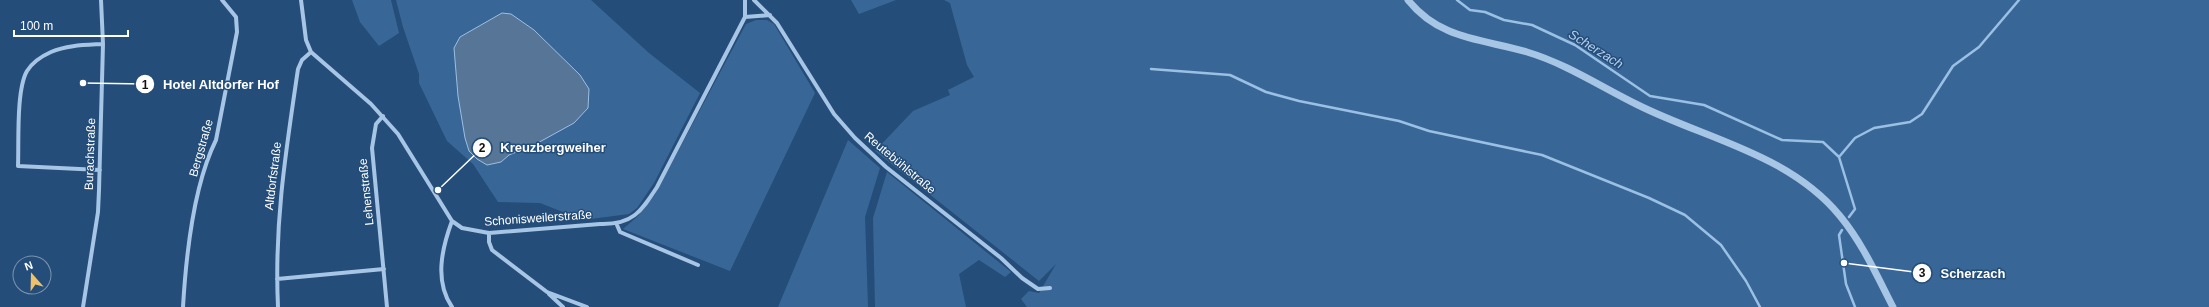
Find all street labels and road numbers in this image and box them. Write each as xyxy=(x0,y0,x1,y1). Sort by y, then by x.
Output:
street label: Burachstraße xyxy=(82,117,98,190)
street label: Bergstraße xyxy=(186,117,216,178)
street label: Reutebühlstraße xyxy=(862,129,939,197)
street label: Altdorfstraße xyxy=(262,141,284,211)
street label: Lehenstraße xyxy=(355,157,376,226)
street label: Schonisweilerstraße xyxy=(484,207,593,229)

